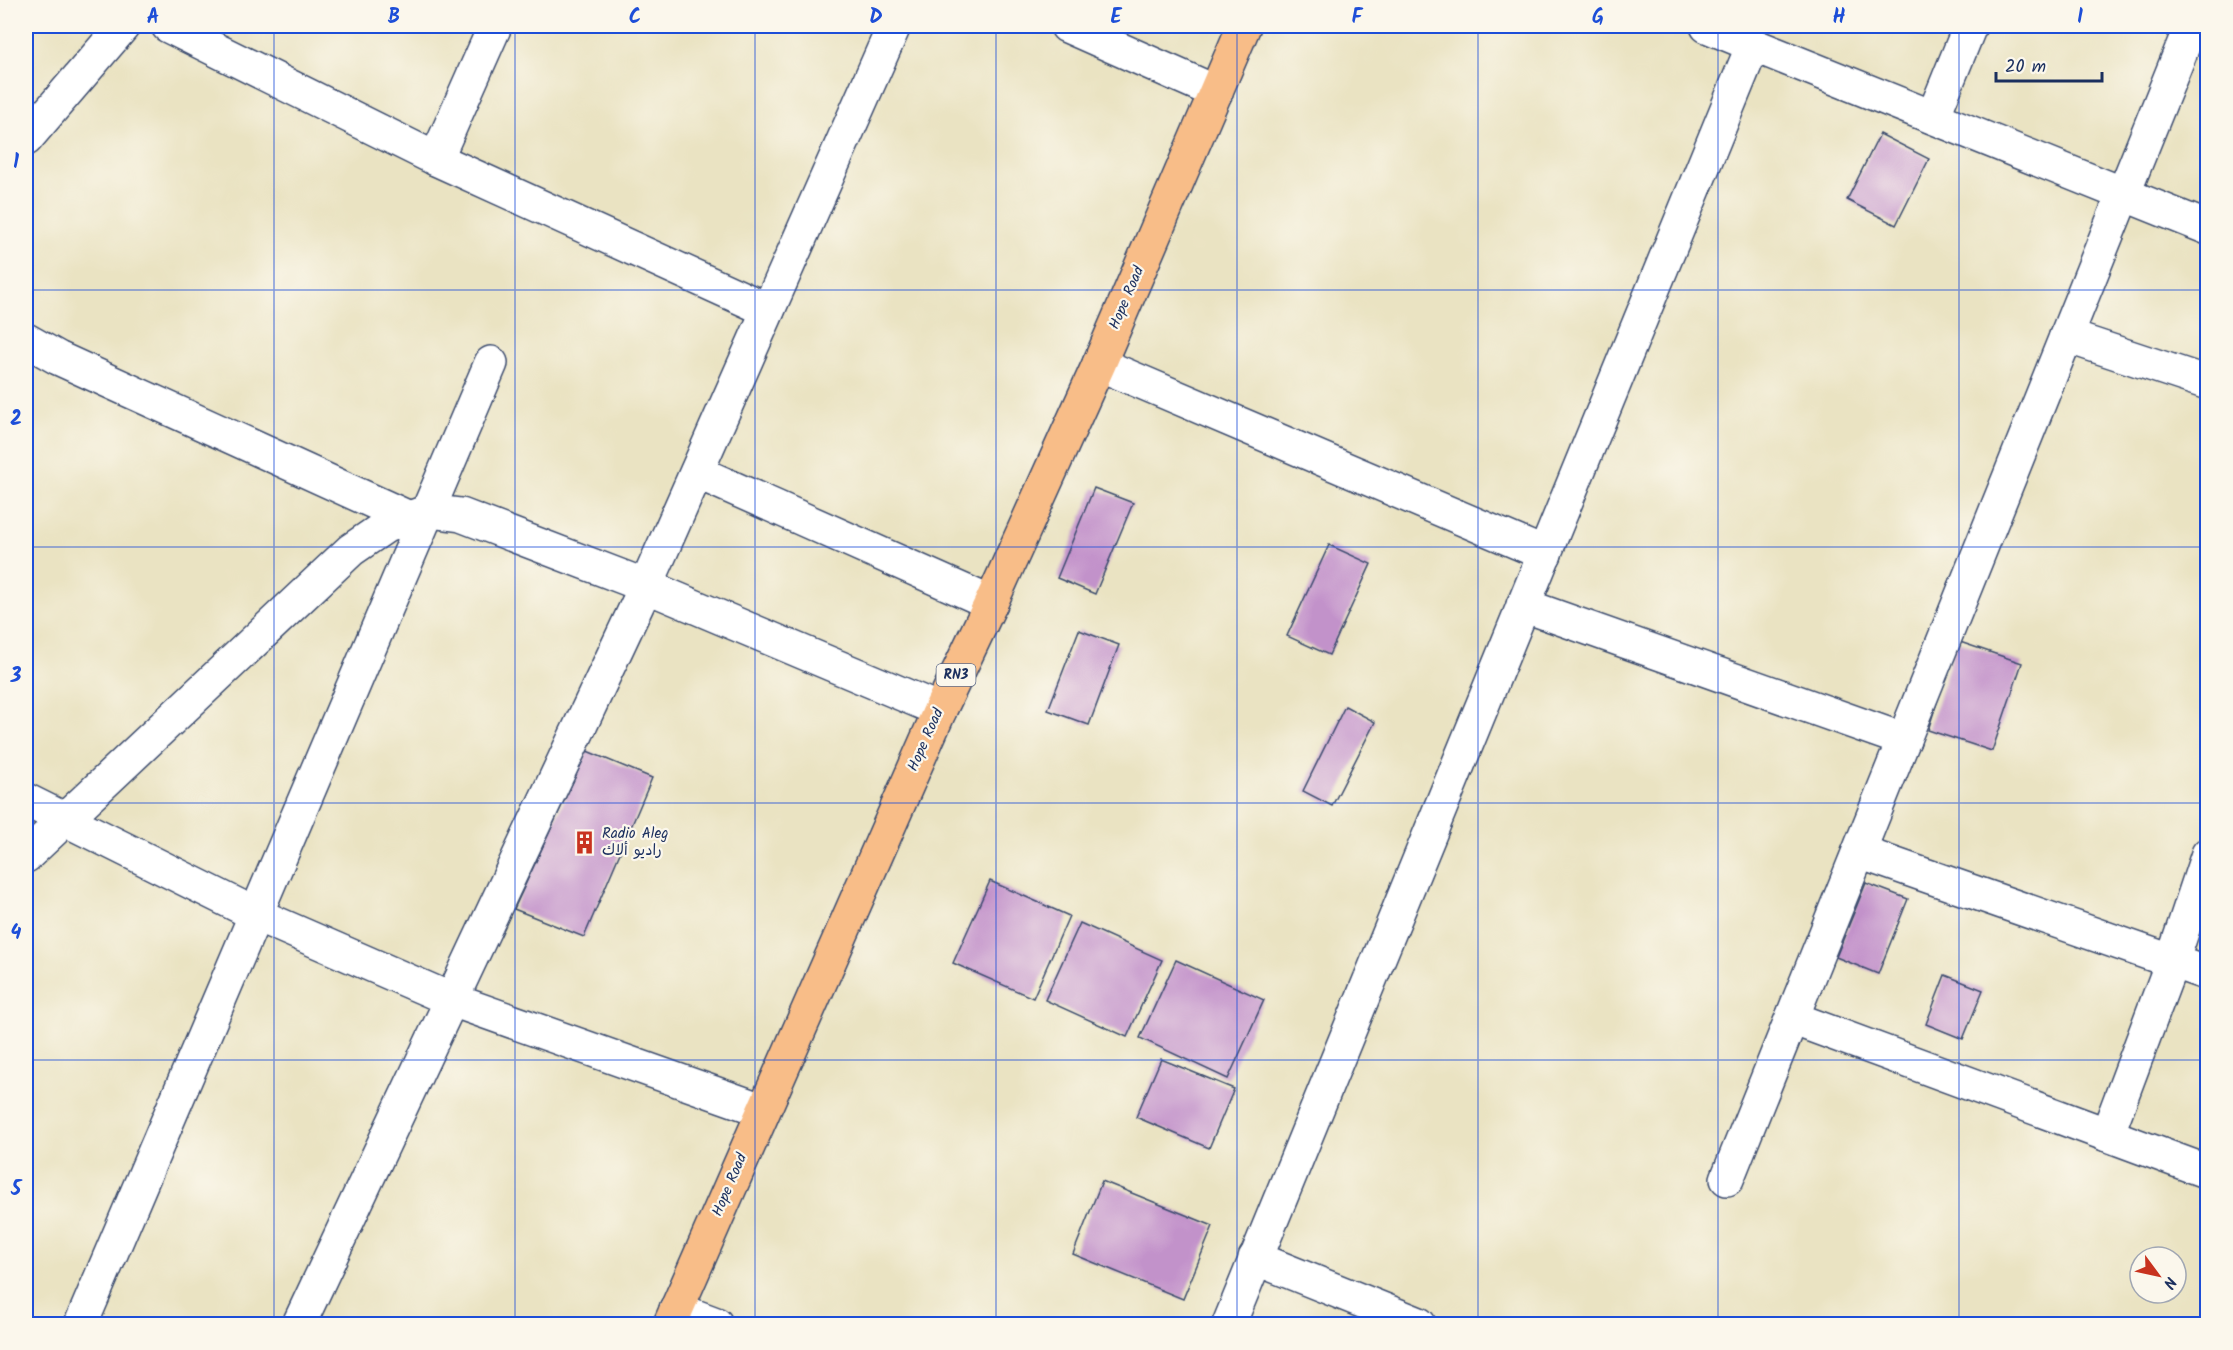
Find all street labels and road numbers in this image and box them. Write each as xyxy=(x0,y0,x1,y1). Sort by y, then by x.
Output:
street label: Hope Road xyxy=(1103,262,1151,333)
road number: RN3 xyxy=(936,664,976,686)
street label: Hope Road xyxy=(901,704,951,775)
street label: Hope Road xyxy=(706,1149,754,1220)

